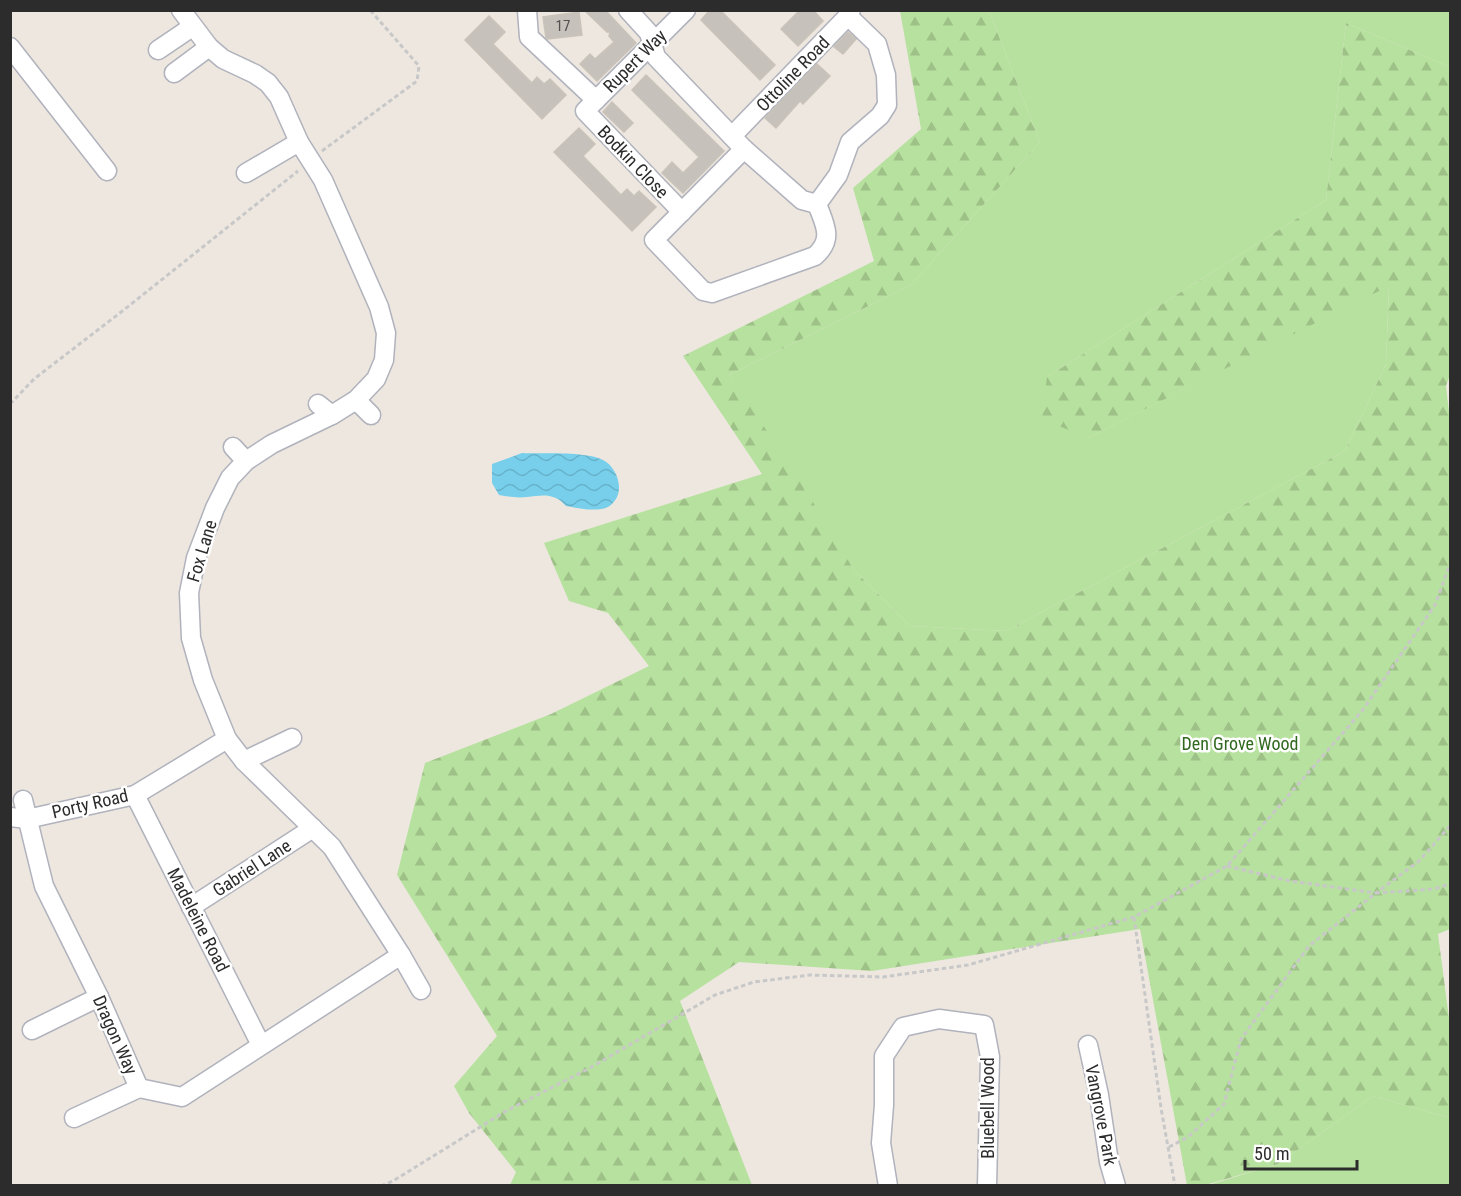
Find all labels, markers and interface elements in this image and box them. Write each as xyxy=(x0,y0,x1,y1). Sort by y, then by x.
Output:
house number: 17 xyxy=(556,17,570,35)
street label: Rupert Way xyxy=(599,24,671,96)
street label: Ottoline Road xyxy=(752,32,834,115)
street label: Bodkin Close xyxy=(594,121,673,202)
street label: Fox Lane xyxy=(182,517,221,584)
park label: Den Grove Wood xyxy=(1182,733,1299,754)
street label: Porty Road xyxy=(50,785,130,823)
street label: Gabriel Lane xyxy=(209,835,295,901)
street label: Madeleine Road xyxy=(163,864,234,975)
street label: Dragon Way xyxy=(89,992,142,1078)
street label: Bluebell Wood xyxy=(977,1057,998,1159)
street label: Vangrove Park xyxy=(1081,1063,1122,1167)
scale bar xyxy=(1245,1133,1358,1171)
text: 50 m xyxy=(1254,1143,1289,1164)

